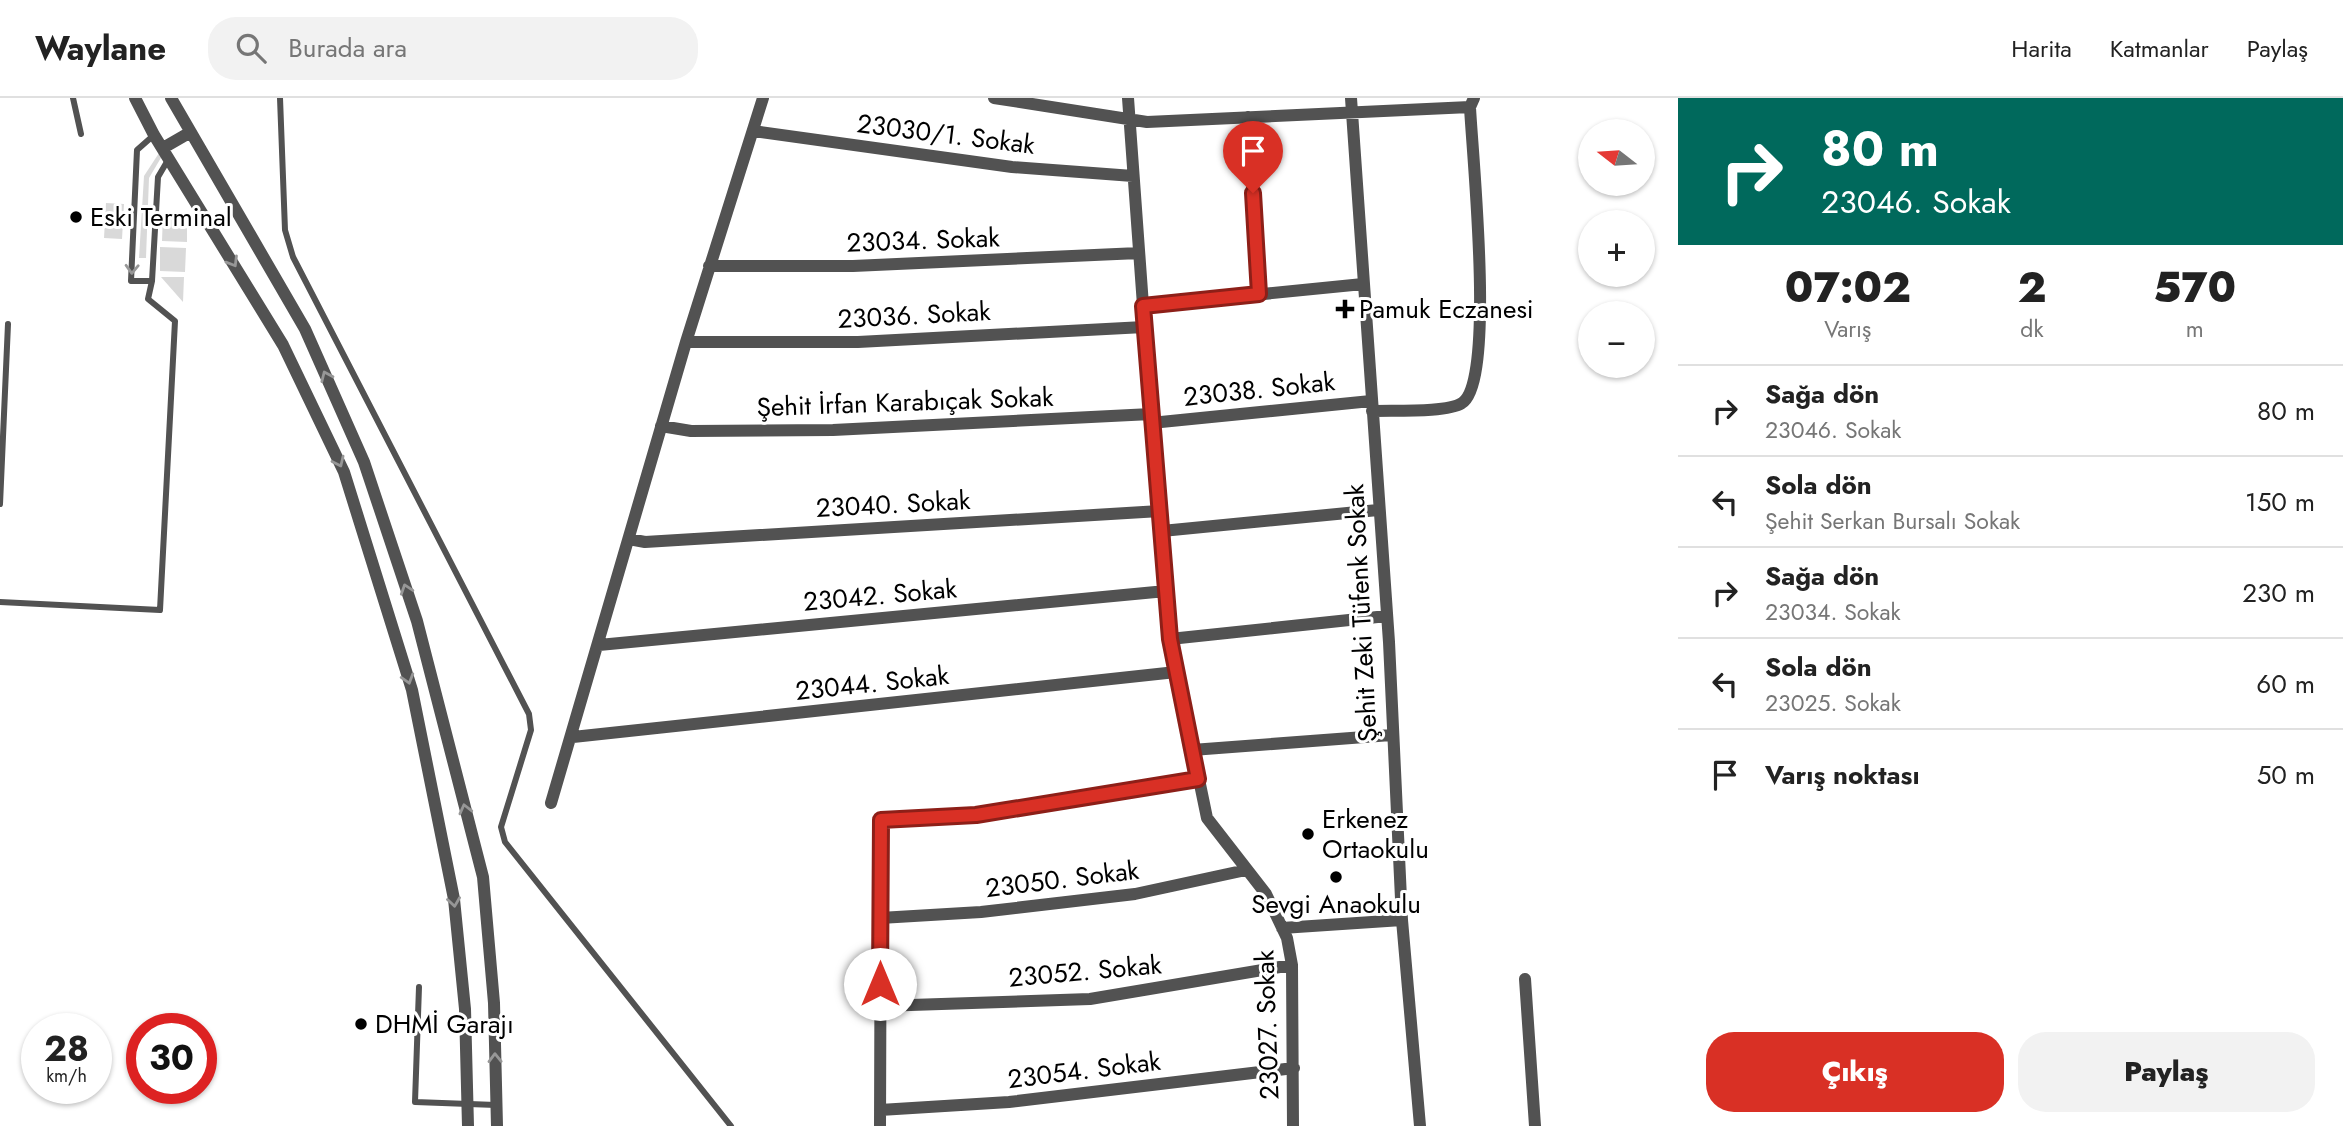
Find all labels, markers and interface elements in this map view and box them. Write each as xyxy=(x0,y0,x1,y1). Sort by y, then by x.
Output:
search box xyxy=(208,17,698,80)
text: Waylane xyxy=(35,25,166,72)
icon: search xyxy=(232,29,270,67)
text: Burada ara xyxy=(288,29,407,67)
text: Harita xyxy=(2011,31,2072,66)
text: Katmanlar xyxy=(2110,31,2209,66)
text: Paylaş xyxy=(2247,31,2308,66)
street label: 23030/1. Sokak xyxy=(855,104,1038,164)
text: 80 m xyxy=(1821,114,1939,184)
north arrow xyxy=(1578,119,1656,196)
map controls xyxy=(1578,119,1655,378)
pin xyxy=(1223,121,1283,193)
icon: right xyxy=(1706,126,1797,217)
icon: arrive xyxy=(1234,132,1272,170)
text: 23046. Sokak xyxy=(1821,179,2011,225)
place label: Eski Terminal xyxy=(90,198,232,236)
marker: Eski Terminal xyxy=(68,209,84,225)
button: + xyxy=(1578,210,1655,287)
street label: 23034. Sokak xyxy=(846,218,1001,262)
one-way arrow xyxy=(224,254,237,267)
text: 07:02 xyxy=(1785,257,1911,318)
text: 2 xyxy=(2018,257,2046,318)
text: 570 xyxy=(2153,257,2236,318)
one-way arrow xyxy=(124,264,140,275)
place label: Pamuk Eczanesi xyxy=(1359,290,1534,328)
street label: 23036. Sokak xyxy=(837,292,992,338)
marker: Pamuk Eczanesi xyxy=(1337,301,1353,317)
button: − xyxy=(1578,301,1655,378)
text: Varış xyxy=(1824,312,1871,346)
text: dk xyxy=(2020,312,2044,346)
text: m xyxy=(2186,312,2204,346)
street label: 23038. Sokak xyxy=(1181,362,1337,416)
one-way arrow xyxy=(320,371,334,384)
text: Sağa dön xyxy=(1765,375,1879,413)
street label: Şehit İrfan Karabıçak Sokak xyxy=(756,378,1055,426)
icon: right xyxy=(1706,392,1744,430)
text: 80 m xyxy=(2257,392,2315,430)
text: 23046. Sokak xyxy=(1765,413,1901,447)
one-way arrow xyxy=(331,455,345,468)
text: Sola dön xyxy=(1765,466,1872,504)
street label: 23040. Sokak xyxy=(815,481,972,527)
street label: Şehit Zeki Tüfenk Sokak xyxy=(1335,483,1387,743)
icon: left xyxy=(1706,483,1744,521)
text: 150 m xyxy=(2245,483,2315,521)
text: Şehit Serkan Bursalı Sokak xyxy=(1765,504,2020,538)
text: Sağa dön xyxy=(1765,557,1879,595)
street label: 23042. Sokak xyxy=(802,569,959,621)
icon: right xyxy=(1706,574,1744,612)
text: 230 m xyxy=(2242,574,2315,612)
one-way arrow xyxy=(400,583,414,595)
text: 23034. Sokak xyxy=(1765,595,1901,629)
text: Sola dön xyxy=(1765,648,1872,686)
street label: 23044. Sokak xyxy=(793,656,951,710)
icon: left xyxy=(1706,665,1744,703)
text: 60 m xyxy=(2256,665,2315,703)
one-way arrow xyxy=(400,673,415,685)
text: 23025. Sokak xyxy=(1765,686,1901,720)
icon: arrive xyxy=(1706,756,1744,794)
text: Varış noktası xyxy=(1765,756,1920,794)
text: 50 m xyxy=(2257,756,2315,794)
place label: Erkenez Ortaokulu xyxy=(1322,800,1429,868)
one-way arrow xyxy=(459,803,473,815)
marker: Erkenez Ortaokulu xyxy=(1300,826,1316,842)
street label: 23050. Sokak xyxy=(983,851,1141,907)
marker: Sevgi Anaokulu xyxy=(1328,869,1344,885)
place label: Sevgi Anaokulu xyxy=(1251,885,1421,923)
one-way arrow xyxy=(446,896,461,908)
street label: 23052. Sokak xyxy=(1007,945,1164,997)
position arrow xyxy=(843,947,917,1021)
street label: 23027. Sokak xyxy=(1245,949,1289,1101)
place label: DHMİ Garajı xyxy=(375,1005,514,1043)
speed limit sign: 30 xyxy=(126,1013,217,1104)
marker: DHMİ Garajı xyxy=(353,1016,369,1032)
text: 28 xyxy=(44,1024,89,1074)
button: Çıkış xyxy=(1706,1032,2004,1112)
button: Paylaş xyxy=(2018,1032,2315,1112)
street label: 23054. Sokak xyxy=(1005,1042,1163,1098)
one-way arrow xyxy=(488,1052,503,1063)
text: km/h xyxy=(46,1063,87,1089)

